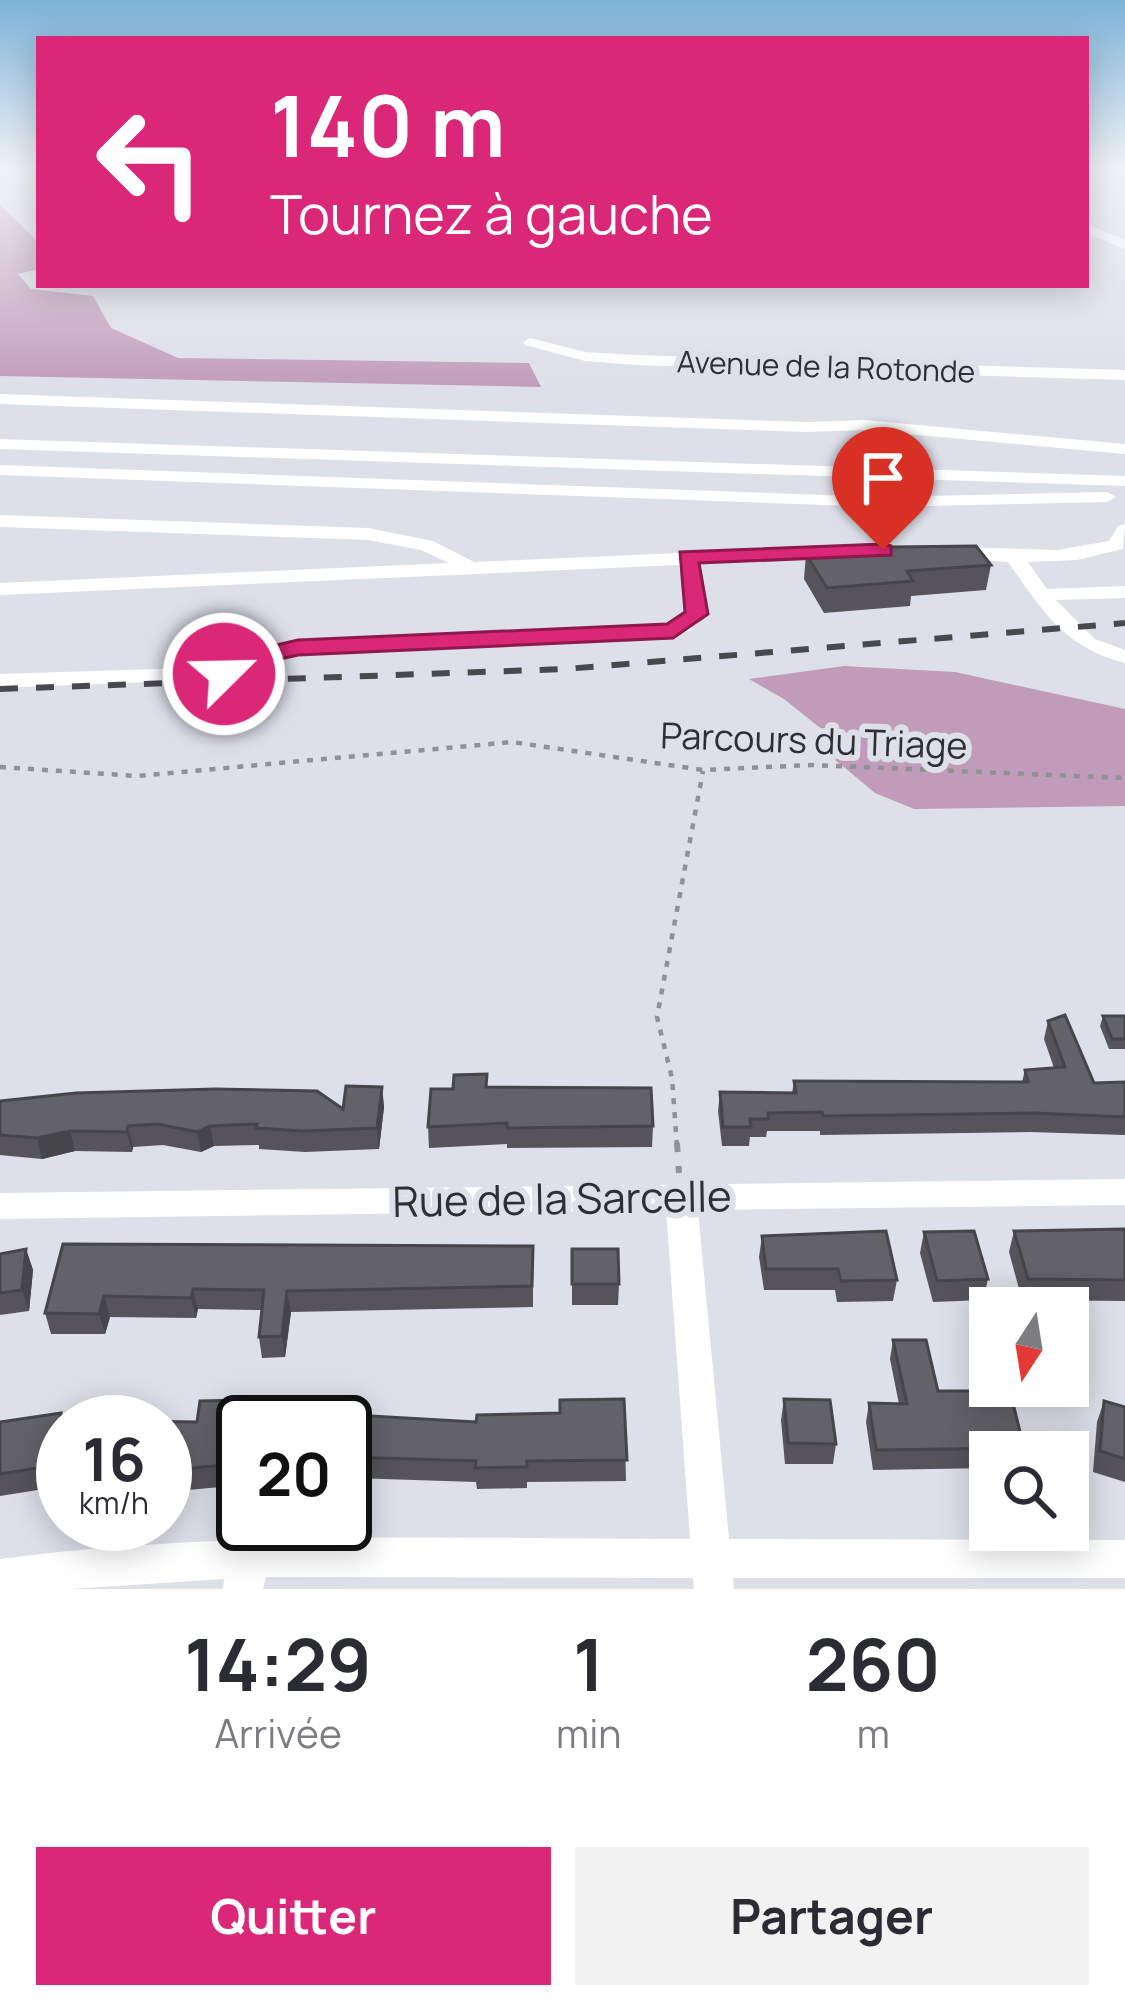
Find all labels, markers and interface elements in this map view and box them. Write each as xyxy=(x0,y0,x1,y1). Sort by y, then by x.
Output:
text: 140 m xyxy=(270,67,506,182)
icon: left xyxy=(72,84,228,240)
text: Tournez à gauche xyxy=(270,176,713,250)
street label: Avenue de la Rotonde xyxy=(676,340,976,392)
pin xyxy=(832,427,934,550)
icon: arrive xyxy=(850,445,916,511)
position arrow xyxy=(161,611,287,737)
street label: Parcours du Triage xyxy=(660,710,968,770)
street label: Rue de la Sarcelle xyxy=(392,1166,732,1230)
north arrow xyxy=(969,1287,1089,1407)
map controls xyxy=(969,1287,1089,1551)
speed limit sign: 20 xyxy=(216,1395,372,1551)
text: 16 xyxy=(82,1417,146,1499)
button: search xyxy=(969,1431,1089,1551)
text: km/h xyxy=(79,1482,149,1523)
text: 14:29 xyxy=(184,1614,372,1713)
text: 1 xyxy=(573,1614,605,1713)
text: 260 xyxy=(806,1614,941,1713)
text: Arrivée xyxy=(214,1706,342,1760)
text: min xyxy=(556,1706,621,1760)
text: m xyxy=(857,1706,890,1760)
button: Quitter xyxy=(36,1847,551,1985)
button: Partager xyxy=(575,1847,1089,1985)

